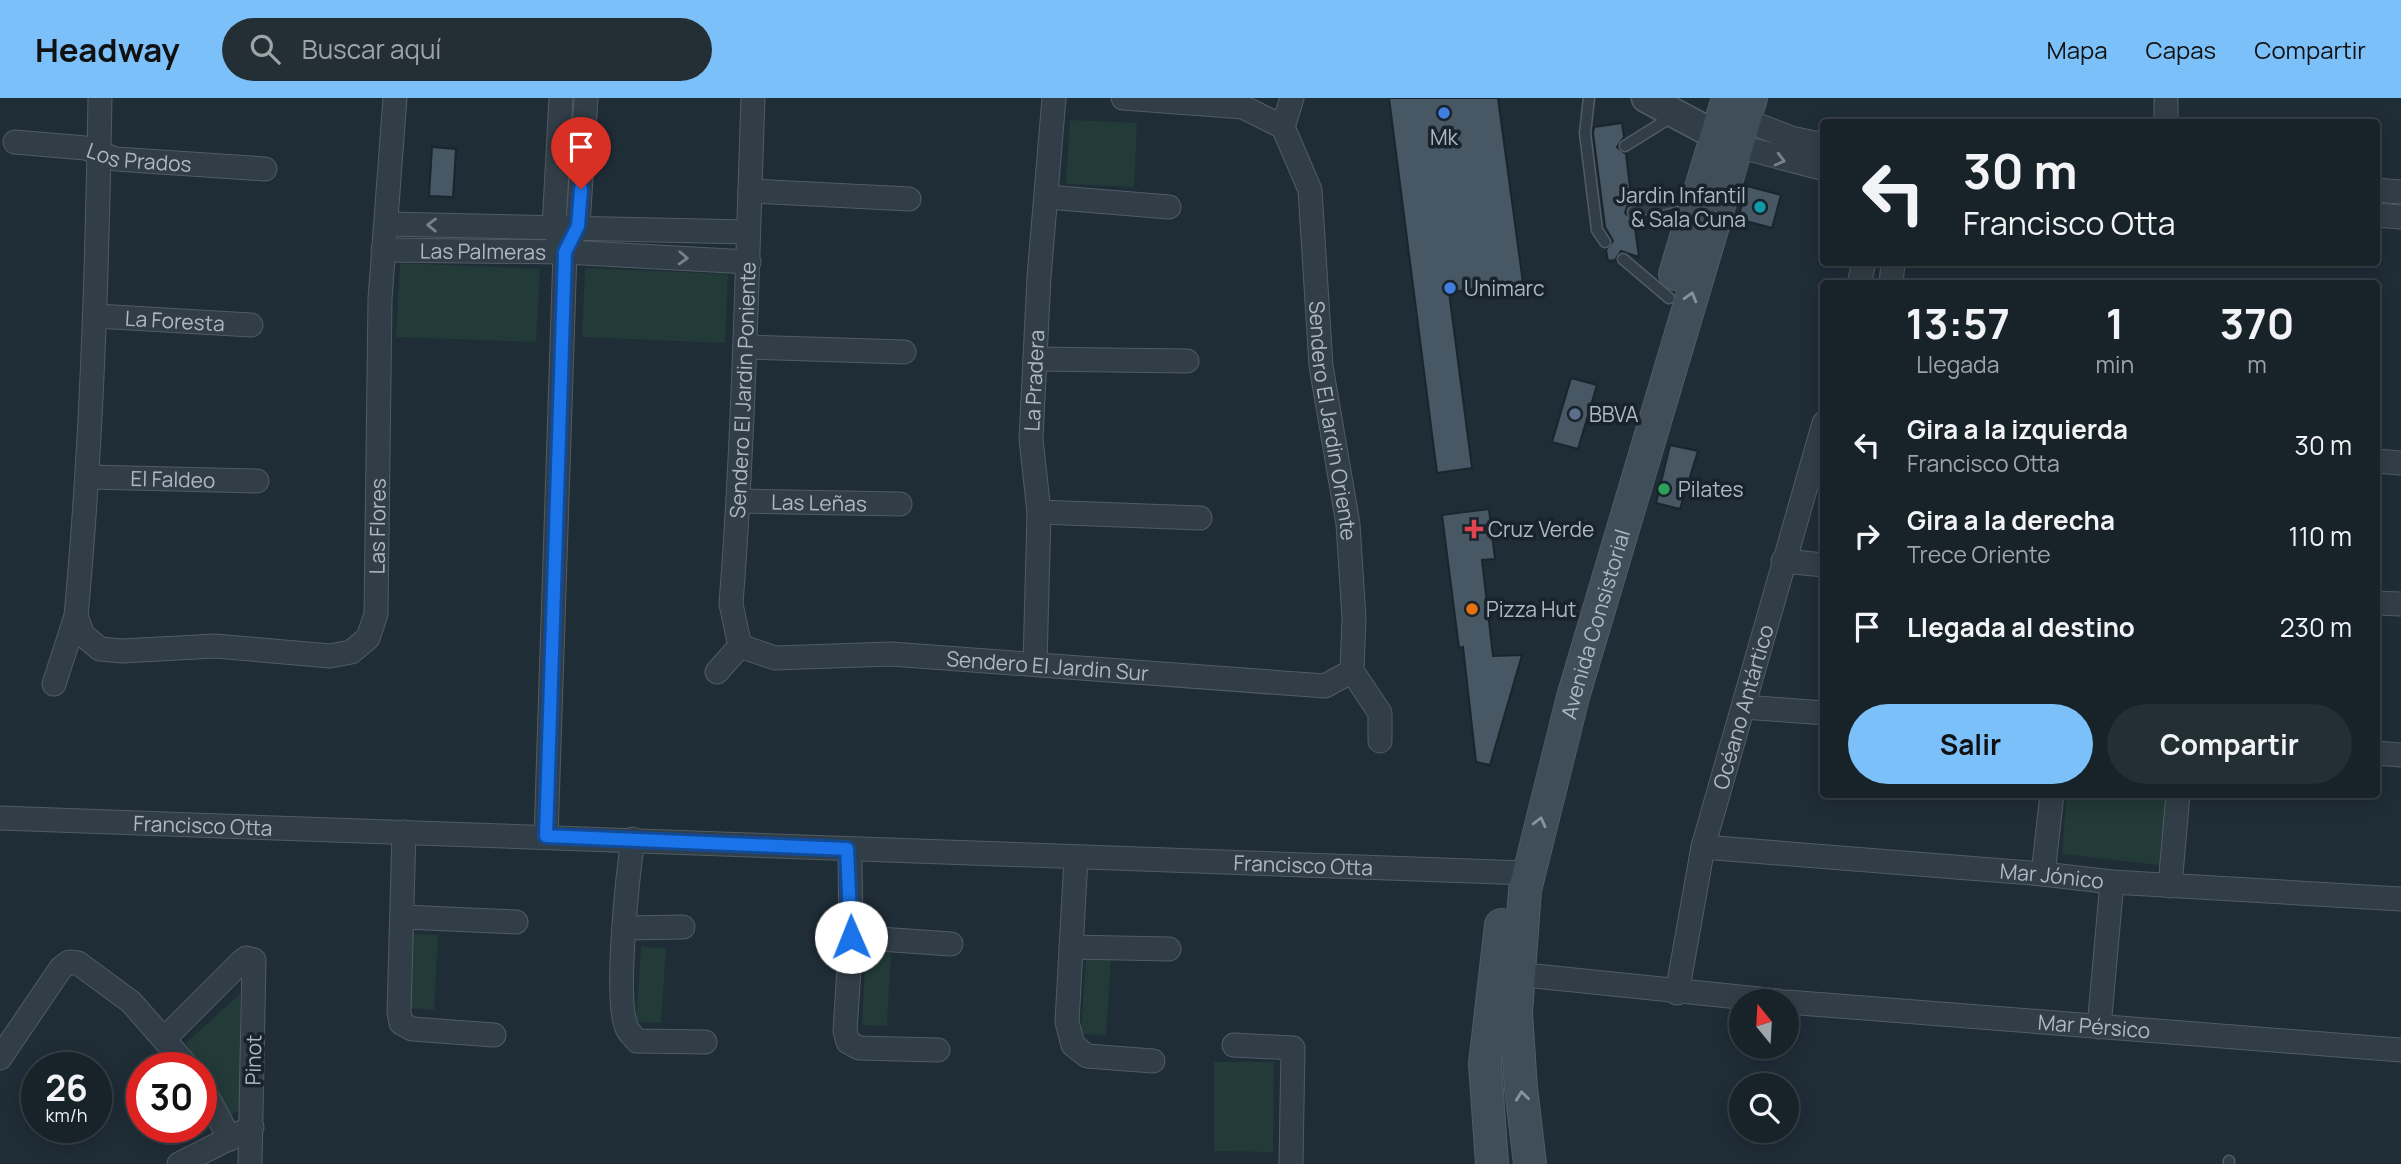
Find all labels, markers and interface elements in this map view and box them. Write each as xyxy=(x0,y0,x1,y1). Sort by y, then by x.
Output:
search box xyxy=(222,18,712,81)
text: Headway xyxy=(35,27,180,72)
icon: search xyxy=(246,30,284,68)
text: Buscar aquí xyxy=(302,31,441,67)
text: Mapa xyxy=(2047,33,2108,66)
text: Capas xyxy=(2146,33,2216,66)
text: Compartir xyxy=(2254,33,2366,66)
marker: Mk xyxy=(1436,105,1452,121)
pin xyxy=(551,117,611,189)
place label: Mk xyxy=(1430,123,1459,151)
icon: arrive xyxy=(562,128,600,166)
street label: Los Prados xyxy=(83,136,192,178)
text: 30 m xyxy=(1963,137,2078,204)
icon: left xyxy=(1848,147,1939,238)
one-way arrow xyxy=(1774,151,1786,166)
place label: Jardin Infantil & Sala Cuna xyxy=(1616,181,1746,233)
marker: Jardin Infantil & Sala Cuna xyxy=(1752,199,1768,215)
text: Francisco Otta xyxy=(1963,201,2175,245)
one-way arrow xyxy=(427,217,438,232)
street label: Las Palmeras xyxy=(420,236,546,266)
one-way arrow xyxy=(678,250,689,265)
street label: Sendero El Jardin Poniente xyxy=(723,261,762,519)
place label: Unimarc xyxy=(1464,274,1545,302)
marker: Unimarc xyxy=(1442,280,1458,296)
one-way arrow xyxy=(1682,292,1697,304)
text: 13:57 xyxy=(1906,294,2010,352)
text: 1 xyxy=(2106,294,2124,352)
text: 370 xyxy=(2220,294,2294,352)
street label: Sendero El Jardin Oriente xyxy=(1303,300,1363,542)
street label: La Foresta xyxy=(124,304,226,337)
street label: La Pradera xyxy=(1017,329,1050,432)
text: Llegada xyxy=(1916,348,1999,380)
text: min xyxy=(2096,348,2134,380)
text: m xyxy=(2247,348,2267,380)
place label: BBVA xyxy=(1589,400,1639,428)
marker: BBVA xyxy=(1567,406,1583,422)
text: Gira a la izquierda xyxy=(1907,411,2128,447)
icon: left xyxy=(1848,426,1886,464)
text: 30 m xyxy=(2295,427,2352,463)
text: Francisco Otta xyxy=(1907,447,2060,479)
street label: El Faldeo xyxy=(130,464,216,494)
place label: Pilates xyxy=(1678,475,1743,503)
street label: Las Flores xyxy=(363,478,392,575)
marker: Pilates xyxy=(1656,481,1672,497)
street label: Las Leñas xyxy=(771,488,867,517)
text: Gira a la derecha xyxy=(1907,502,2115,538)
place label: Cruz Verde xyxy=(1488,515,1594,543)
icon: right xyxy=(1848,517,1886,555)
text: 110 m xyxy=(2289,518,2352,554)
marker: Cruz Verde xyxy=(1466,521,1482,537)
street label: Avenida Consistorial xyxy=(1554,526,1636,722)
text: Trece Oriente xyxy=(1907,538,2051,570)
place label: Pizza Hut xyxy=(1486,595,1576,623)
marker: Pizza Hut xyxy=(1464,601,1480,617)
icon: arrive xyxy=(1848,608,1886,646)
text: Llegada al destino xyxy=(1907,609,2135,645)
text: 230 m xyxy=(2280,609,2352,645)
street label: Océano Antártico xyxy=(1706,621,1780,793)
street label: Sendero El Jardin Sur xyxy=(945,644,1150,687)
button: Salir xyxy=(1848,704,2093,784)
button: Compartir xyxy=(2107,704,2352,784)
street label: Francisco Otta xyxy=(133,809,273,842)
one-way arrow xyxy=(1532,816,1546,828)
street label: Francisco Otta xyxy=(1233,848,1373,881)
street label: Mar Jónico xyxy=(1999,857,2105,895)
position arrow xyxy=(814,900,888,974)
north arrow xyxy=(1729,989,1799,1059)
map controls xyxy=(1729,989,1799,1143)
street label: Mar Pérsico xyxy=(2037,1008,2151,1044)
street label: Pinot xyxy=(239,1034,267,1086)
speed limit sign: 30 xyxy=(126,1052,217,1143)
text: 26 xyxy=(45,1064,88,1112)
button: search xyxy=(1729,1073,1799,1143)
one-way arrow xyxy=(1514,1090,1529,1102)
text: km/h xyxy=(46,1103,87,1127)

